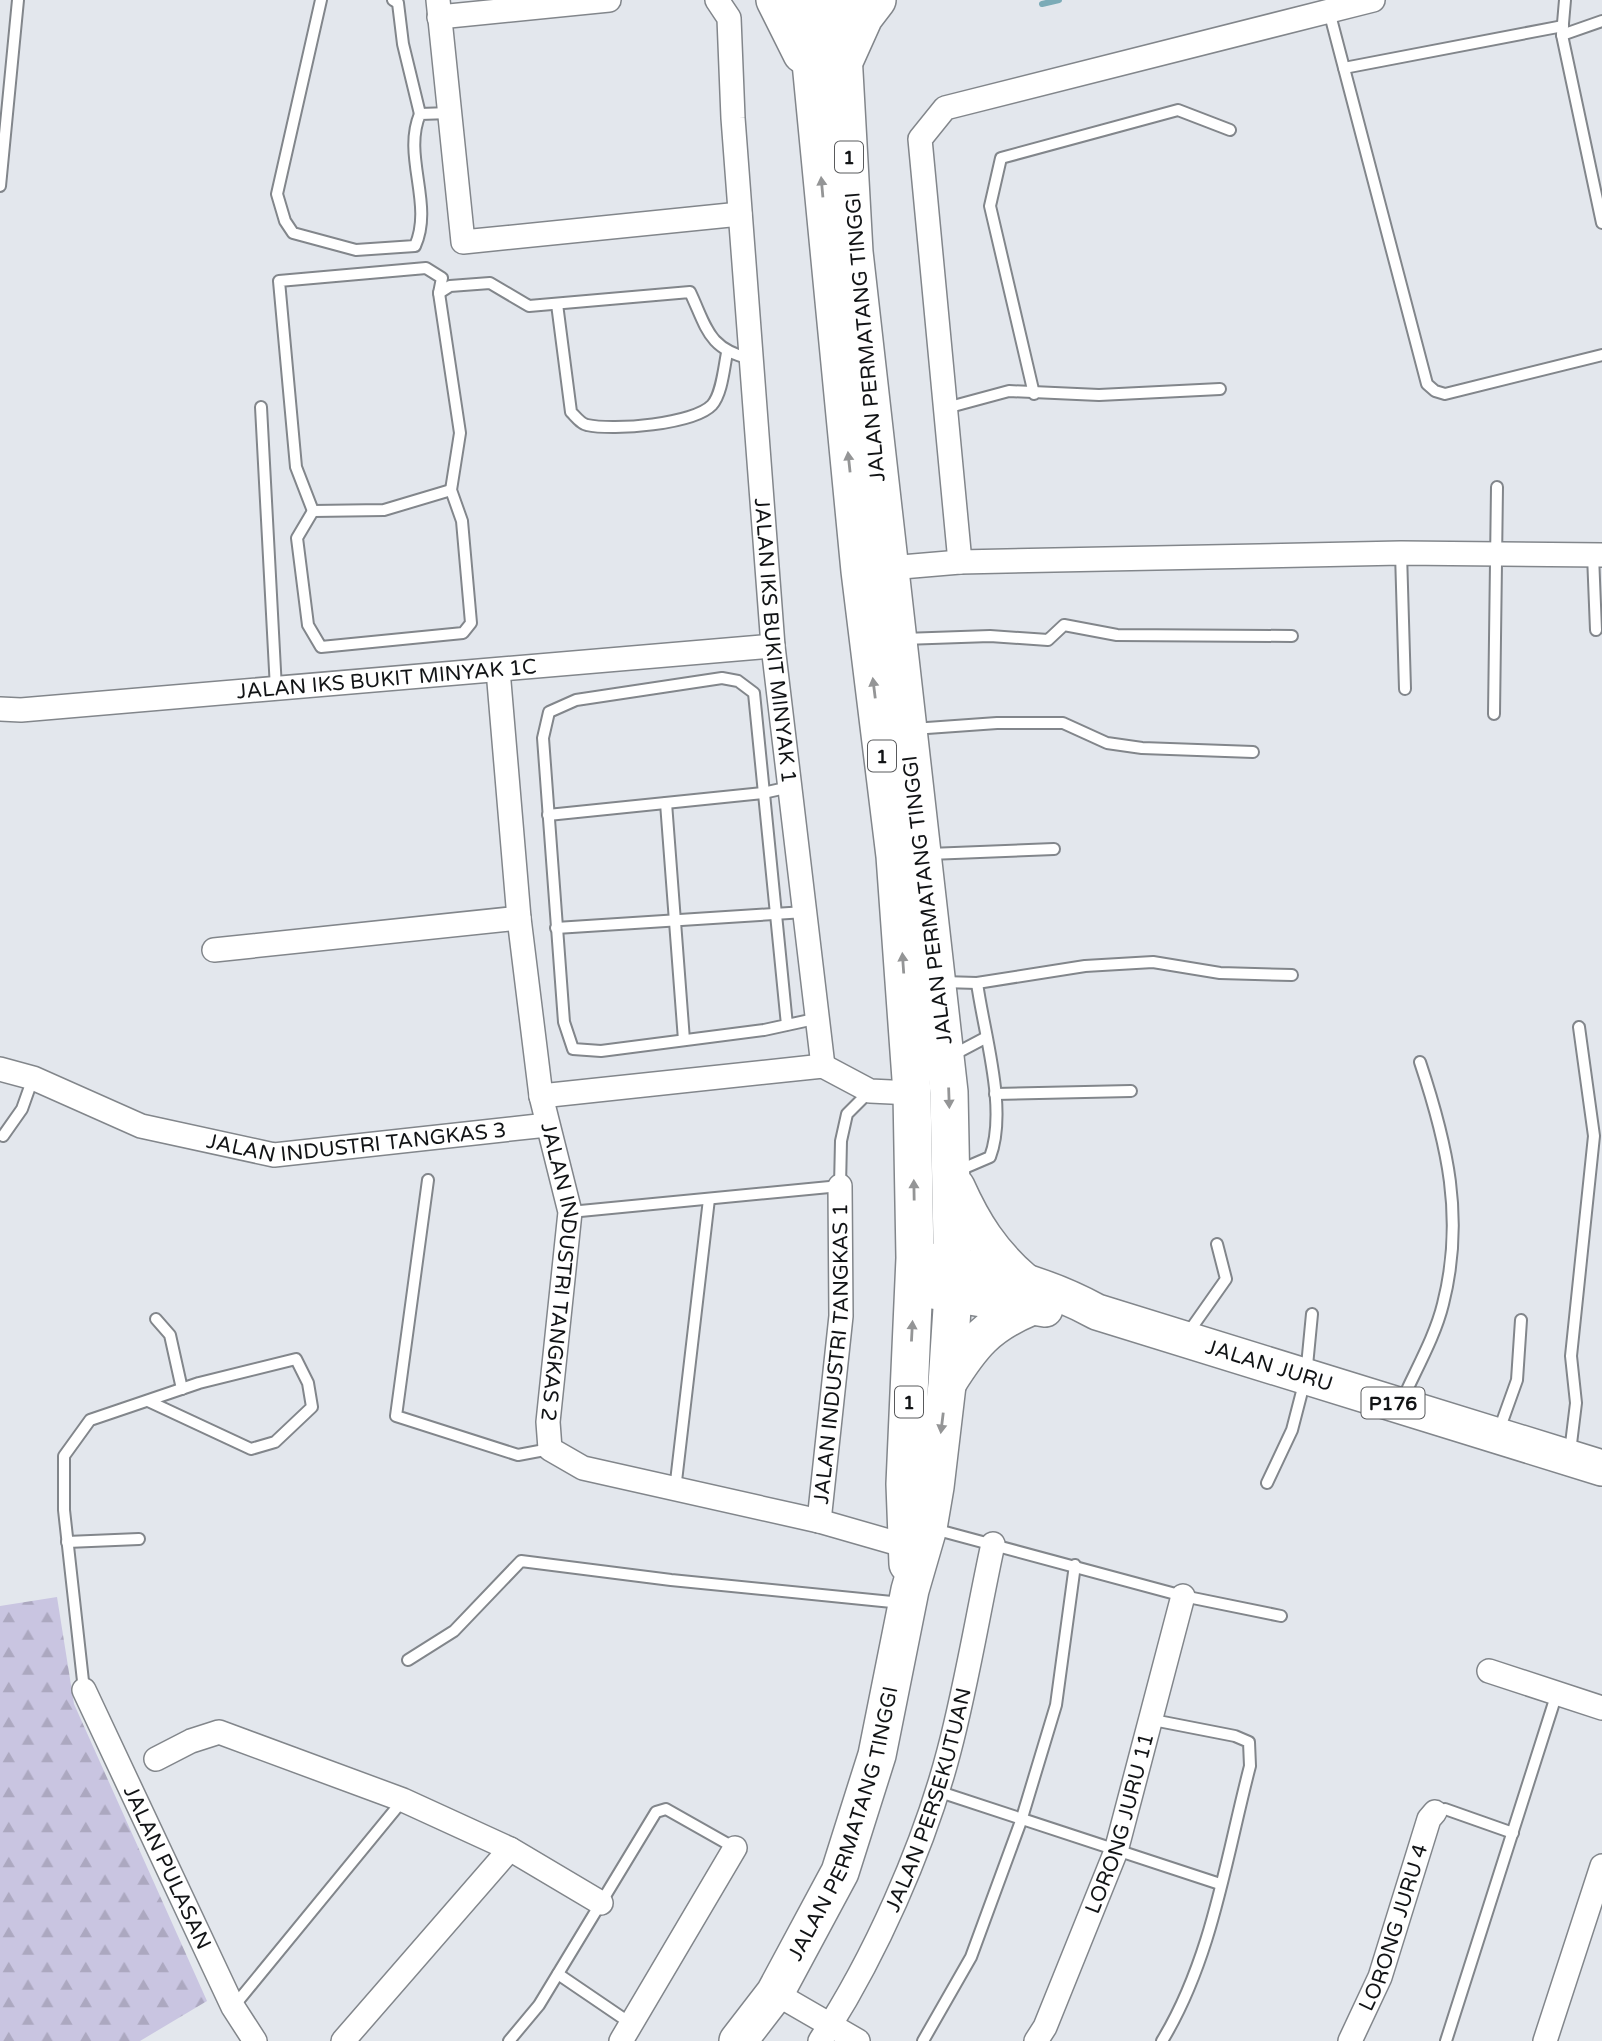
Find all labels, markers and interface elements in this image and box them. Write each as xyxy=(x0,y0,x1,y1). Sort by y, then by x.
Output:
road number: 1 xyxy=(835,141,863,172)
one-way arrow xyxy=(817,176,828,198)
street label: JALAN PERMATANG TINGGI xyxy=(840,191,891,483)
one-way arrow xyxy=(843,451,854,473)
street label: JALAN IKS BUKIT MINYAK 1 xyxy=(749,497,801,784)
street label: JALAN IKS BUKIT MINYAK 1C xyxy=(236,654,538,705)
one-way arrow xyxy=(868,677,879,699)
road number: 1 xyxy=(868,740,896,772)
street label: JALAN PERMATANG TINGGI xyxy=(897,754,958,1046)
one-way arrow xyxy=(897,952,908,974)
one-way arrow xyxy=(944,1087,955,1109)
street label: JALAN INDUSTRI TANGKAS 3 xyxy=(204,1118,508,1168)
street label: JALAN INDUSTRI TANGKAS 2 xyxy=(535,1120,583,1422)
one-way arrow xyxy=(908,1179,920,1201)
street label: JALAN INDUSTRI TANGKAS 1 xyxy=(809,1203,854,1505)
one-way arrow xyxy=(907,1320,918,1342)
street label: JALAN JURU xyxy=(1203,1334,1336,1397)
road number: 1 xyxy=(895,1386,923,1418)
road number: P176 xyxy=(1362,1387,1424,1418)
one-way arrow xyxy=(937,1412,948,1434)
street label: JALAN PERMATANG TINGGI xyxy=(783,1684,903,1965)
street label: JALAN PERSEKUTUAN xyxy=(880,1685,977,1916)
street label: LORONG JURU 11 xyxy=(1080,1730,1159,1917)
street label: JALAN PULASAN xyxy=(118,1782,216,1953)
street label: LORONG JURU 4 xyxy=(1354,1841,1433,2015)

